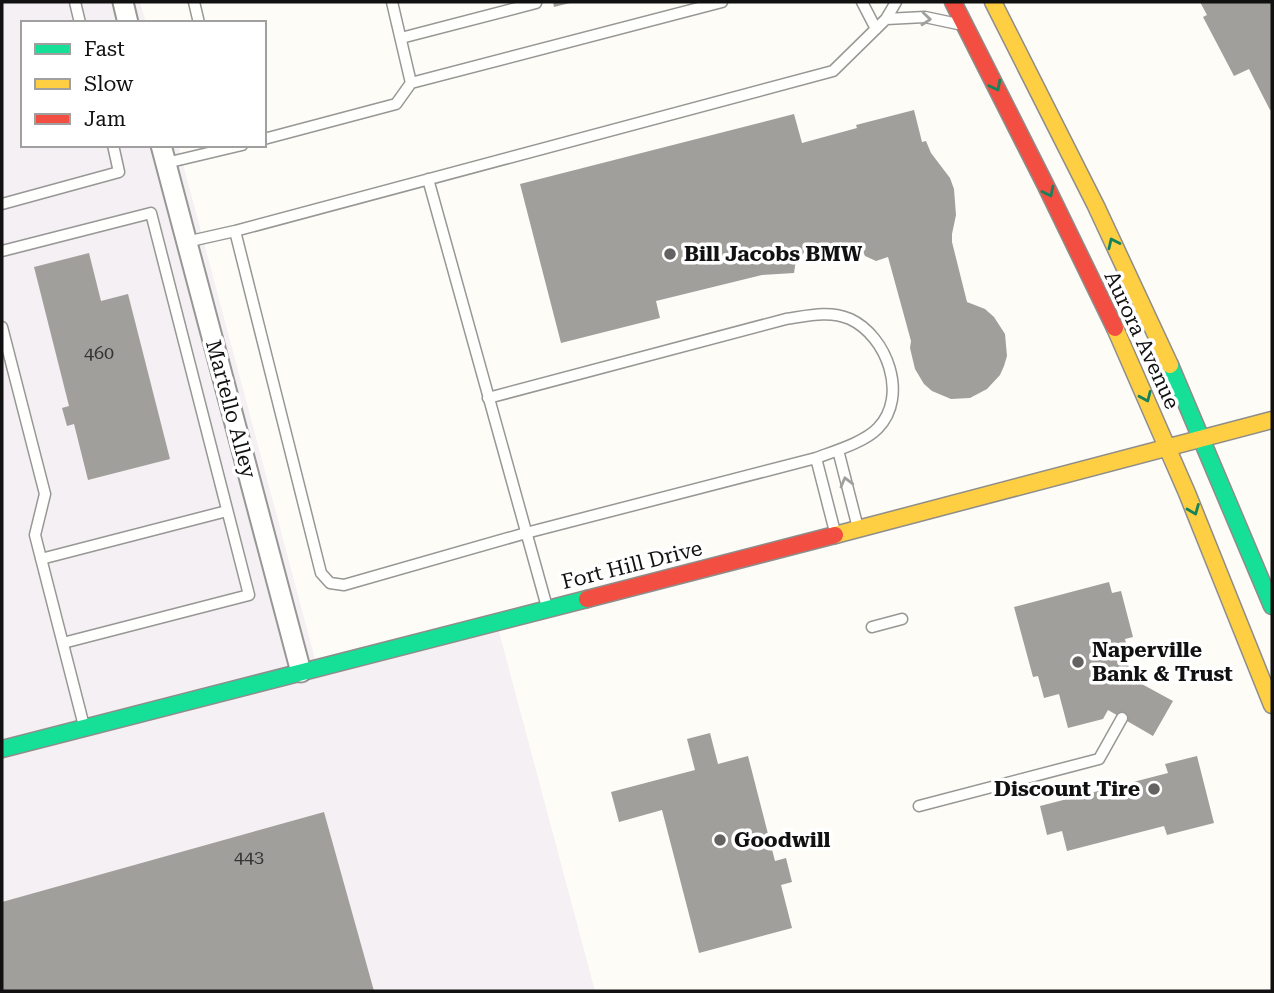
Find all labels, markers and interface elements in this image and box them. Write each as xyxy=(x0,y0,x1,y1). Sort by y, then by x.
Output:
one-way arrow xyxy=(920,11,931,26)
legend xyxy=(21,21,266,147)
text: Fast xyxy=(84,37,125,61)
text: Slow xyxy=(84,72,134,96)
one-way arrow xyxy=(988,79,1002,91)
text: Jam xyxy=(84,107,126,131)
one-way arrow xyxy=(1041,185,1055,197)
one-way arrow xyxy=(1107,237,1121,250)
place label: Bill Jacobs BMW xyxy=(684,242,863,266)
marker: Bill Jacobs BMW xyxy=(662,246,678,262)
street label: Aurora Avenue xyxy=(1100,267,1184,413)
street label: Martello Alley xyxy=(201,337,261,481)
house number: 460 xyxy=(84,342,114,363)
one-way arrow xyxy=(1138,390,1152,403)
one-way arrow xyxy=(840,476,854,488)
one-way arrow xyxy=(1185,503,1199,515)
street label: Fort Hill Drive xyxy=(559,536,705,594)
place label: Naperville Bank & Trust xyxy=(1092,638,1233,686)
marker: Naperville Bank & Trust xyxy=(1070,654,1086,670)
place label: Discount Tire xyxy=(994,777,1140,801)
marker: Discount Tire xyxy=(1146,781,1162,797)
place label: Goodwill xyxy=(734,828,831,852)
marker: Goodwill xyxy=(712,832,728,848)
house number: 443 xyxy=(234,846,264,867)

